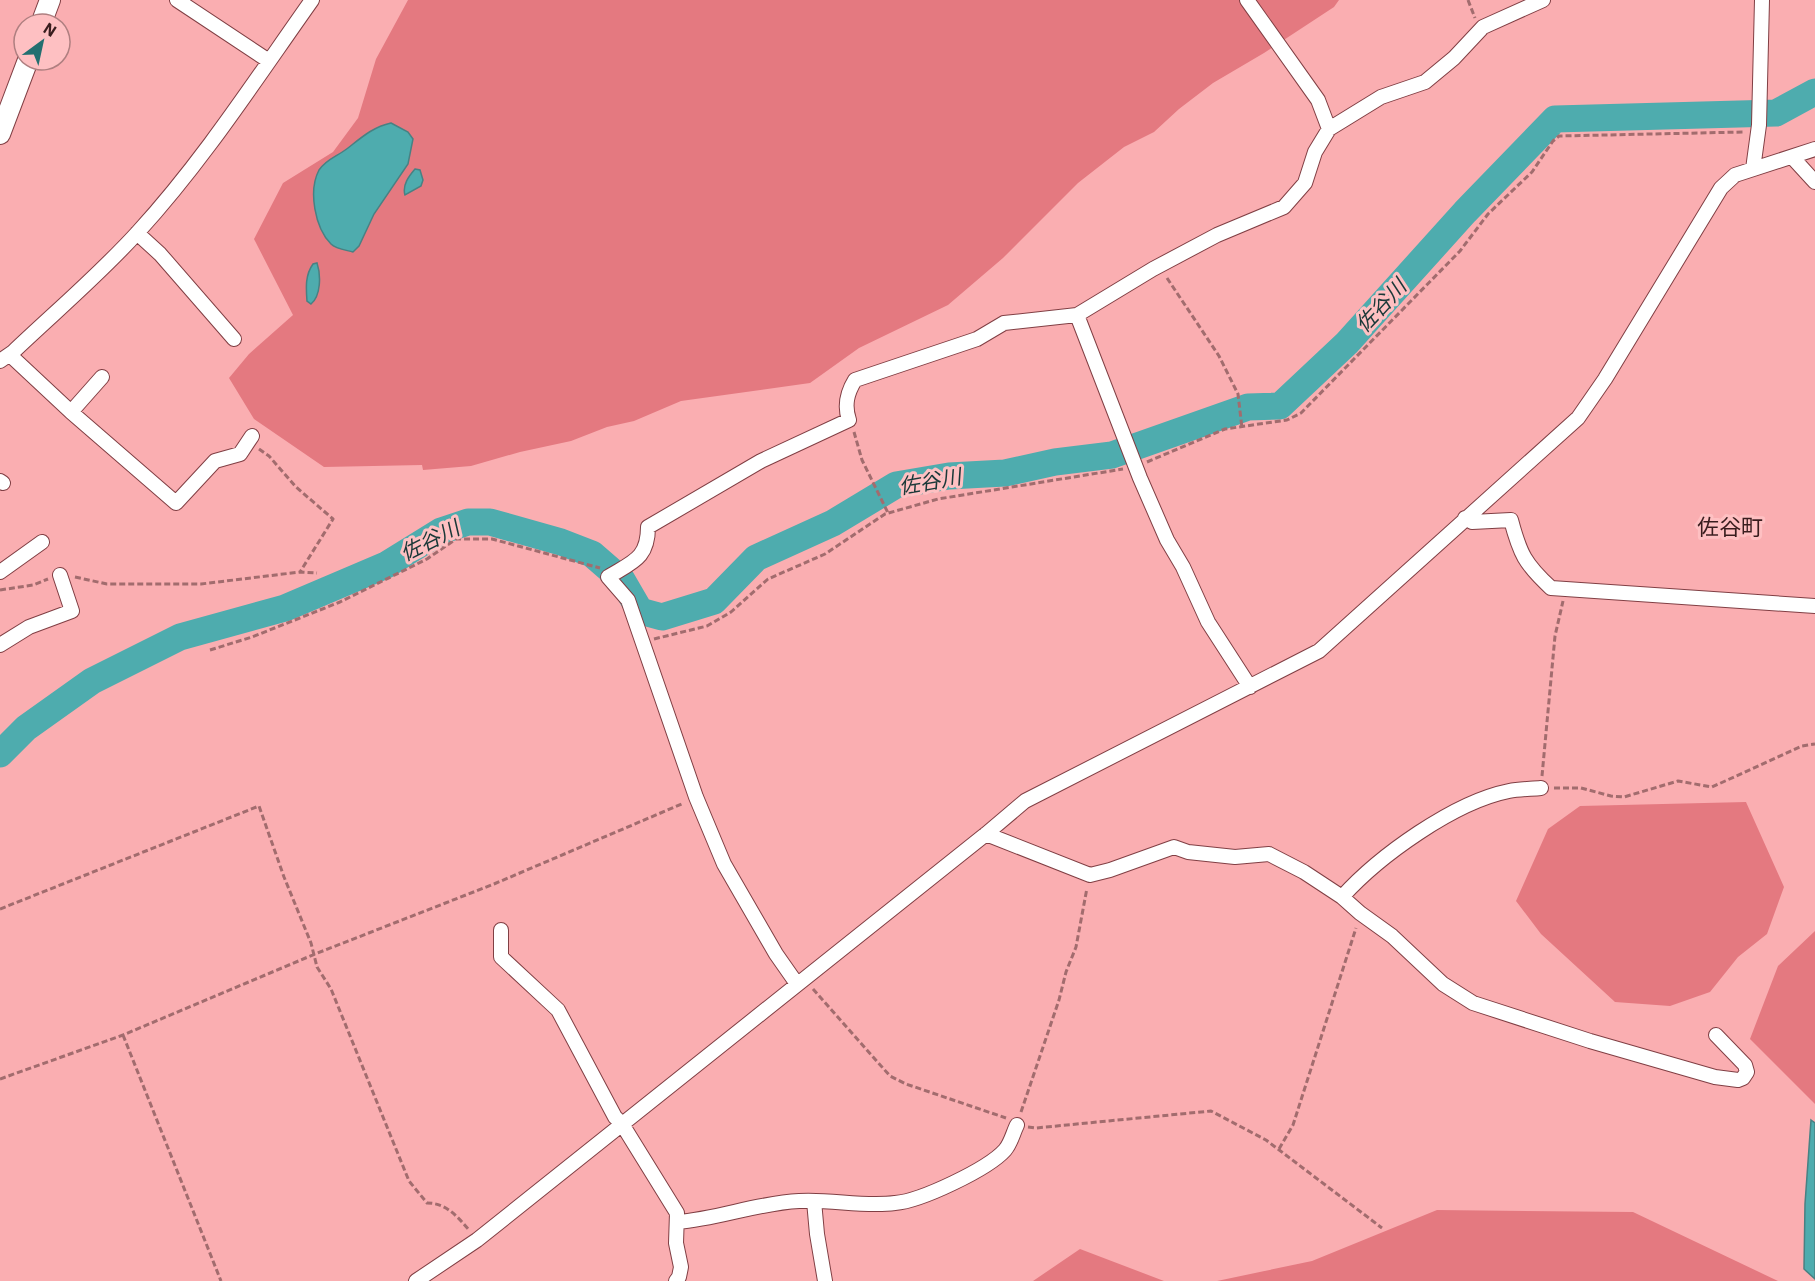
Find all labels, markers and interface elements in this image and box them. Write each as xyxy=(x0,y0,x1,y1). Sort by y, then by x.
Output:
north arrow xyxy=(12,12,72,72)
text: N xyxy=(40,18,60,41)
water label: 佐谷川 xyxy=(1349,271,1413,338)
water label: 佐谷川 xyxy=(896,461,965,500)
water label: 佐谷川 xyxy=(395,512,466,567)
district label: 佐谷町 xyxy=(1697,512,1763,541)

